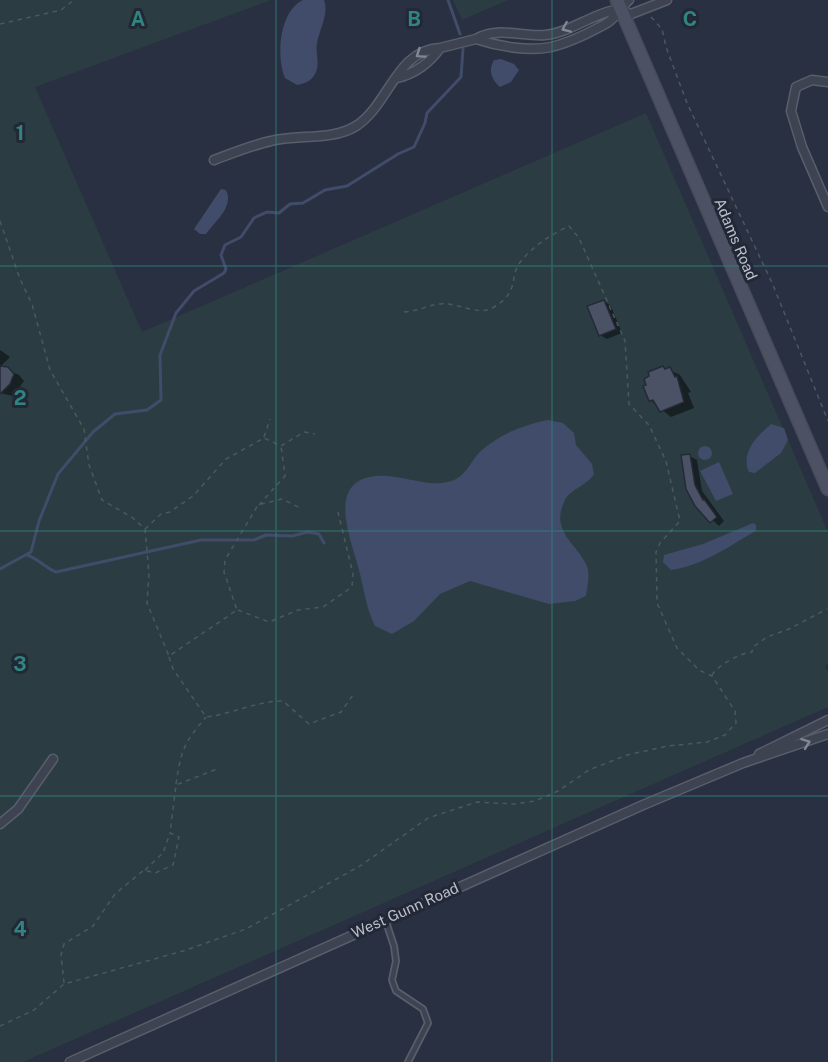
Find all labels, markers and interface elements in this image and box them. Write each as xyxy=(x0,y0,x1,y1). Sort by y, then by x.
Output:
text: A xyxy=(131,7,145,31)
text: B xyxy=(407,7,421,31)
text: C xyxy=(683,7,697,31)
one-way arrow xyxy=(561,20,572,32)
one-way arrow xyxy=(416,47,427,58)
text: 1 xyxy=(16,121,24,145)
street label: Adams Road xyxy=(711,196,761,282)
text: 2 xyxy=(14,386,26,410)
text: 3 xyxy=(13,652,27,676)
one-way arrow xyxy=(800,737,810,750)
street label: West Gunn Road xyxy=(349,879,461,941)
text: 4 xyxy=(13,917,27,941)

